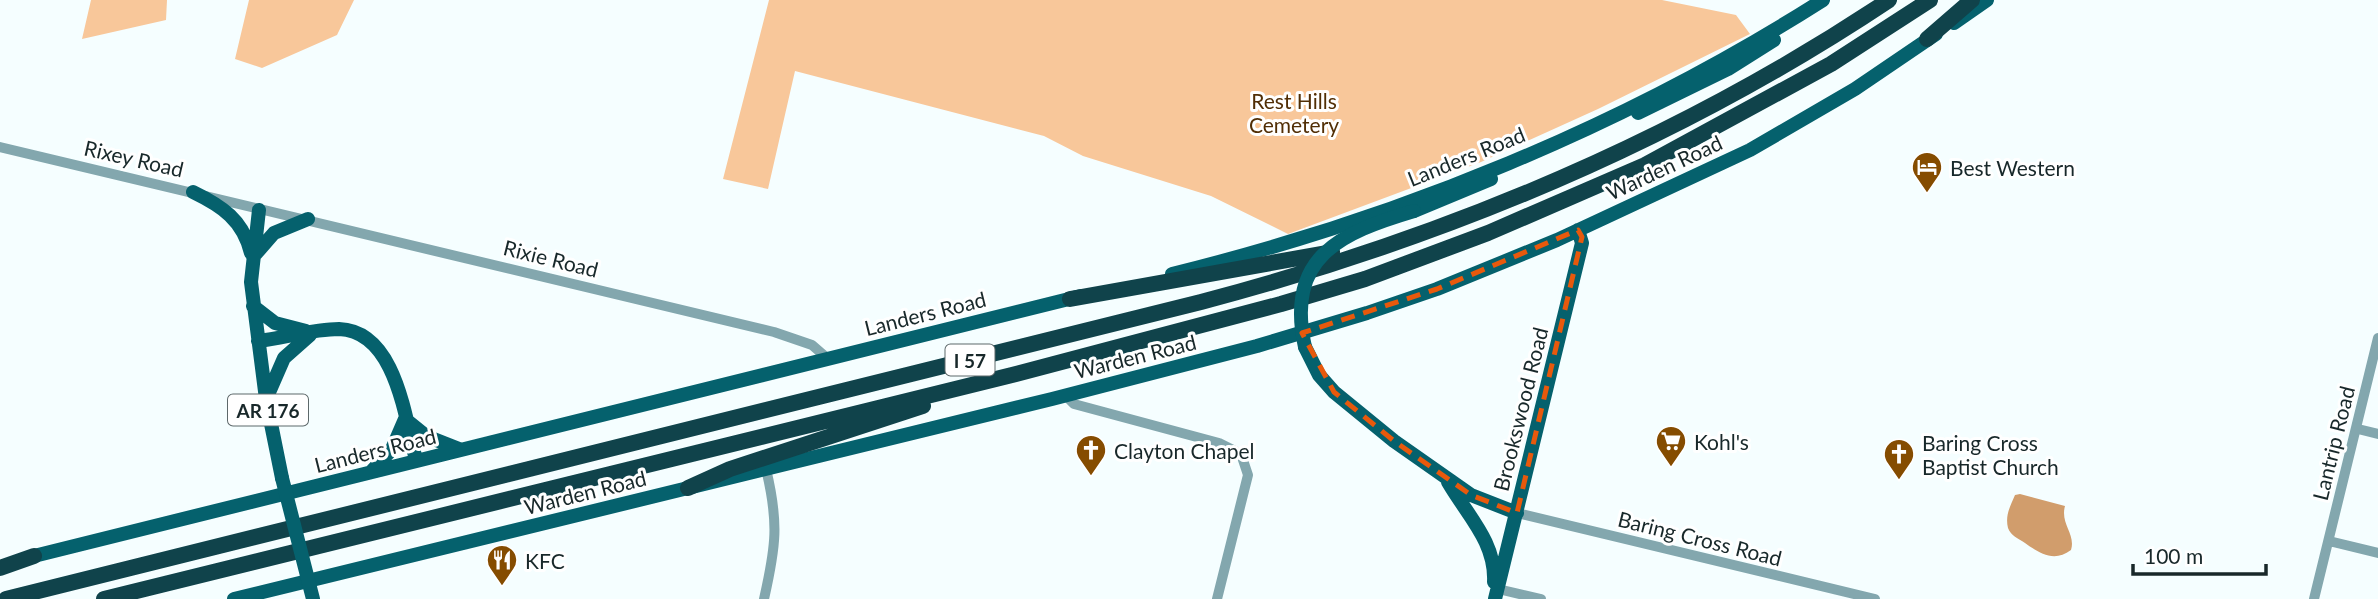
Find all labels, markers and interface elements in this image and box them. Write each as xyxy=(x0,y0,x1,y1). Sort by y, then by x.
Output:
park label: Rest Hills Cemetery xyxy=(1249,88,1339,137)
street label: Landers Road xyxy=(1404,121,1528,191)
street label: Warden Road xyxy=(1602,129,1726,205)
street label: Rixey Road xyxy=(82,134,186,182)
hotel icon: Best Western xyxy=(1910,150,1944,194)
place label: Best Western xyxy=(1950,155,2075,180)
street label: Rixie Road xyxy=(501,234,601,282)
street label: Landers Road xyxy=(862,286,988,340)
street label: Brookswood Road xyxy=(1488,324,1552,494)
street label: Warden Road xyxy=(1071,329,1199,383)
road number: I 57 xyxy=(946,344,995,376)
street label: Lantrip Road xyxy=(2307,383,2359,503)
road number: AR 176 xyxy=(228,394,308,426)
street label: Landers Road xyxy=(312,423,438,477)
supermarket icon: Kohl's xyxy=(1654,424,1688,468)
place label: Kohl's xyxy=(1694,429,1749,454)
place label: Baring Cross Baptist Church xyxy=(1922,430,2059,479)
church icon: Clayton Chapel xyxy=(1074,433,1108,477)
church icon: Baring Cross Baptist Church xyxy=(1882,437,1916,481)
place label: Clayton Chapel xyxy=(1114,438,1254,463)
street label: Warden Road xyxy=(521,465,649,519)
street label: Baring Cross Road xyxy=(1616,506,1784,570)
scale bar xyxy=(2133,532,2266,576)
restaurant icon: KFC xyxy=(485,543,519,587)
text: 100 m xyxy=(2144,543,2203,568)
place label: KFC xyxy=(525,548,565,573)

